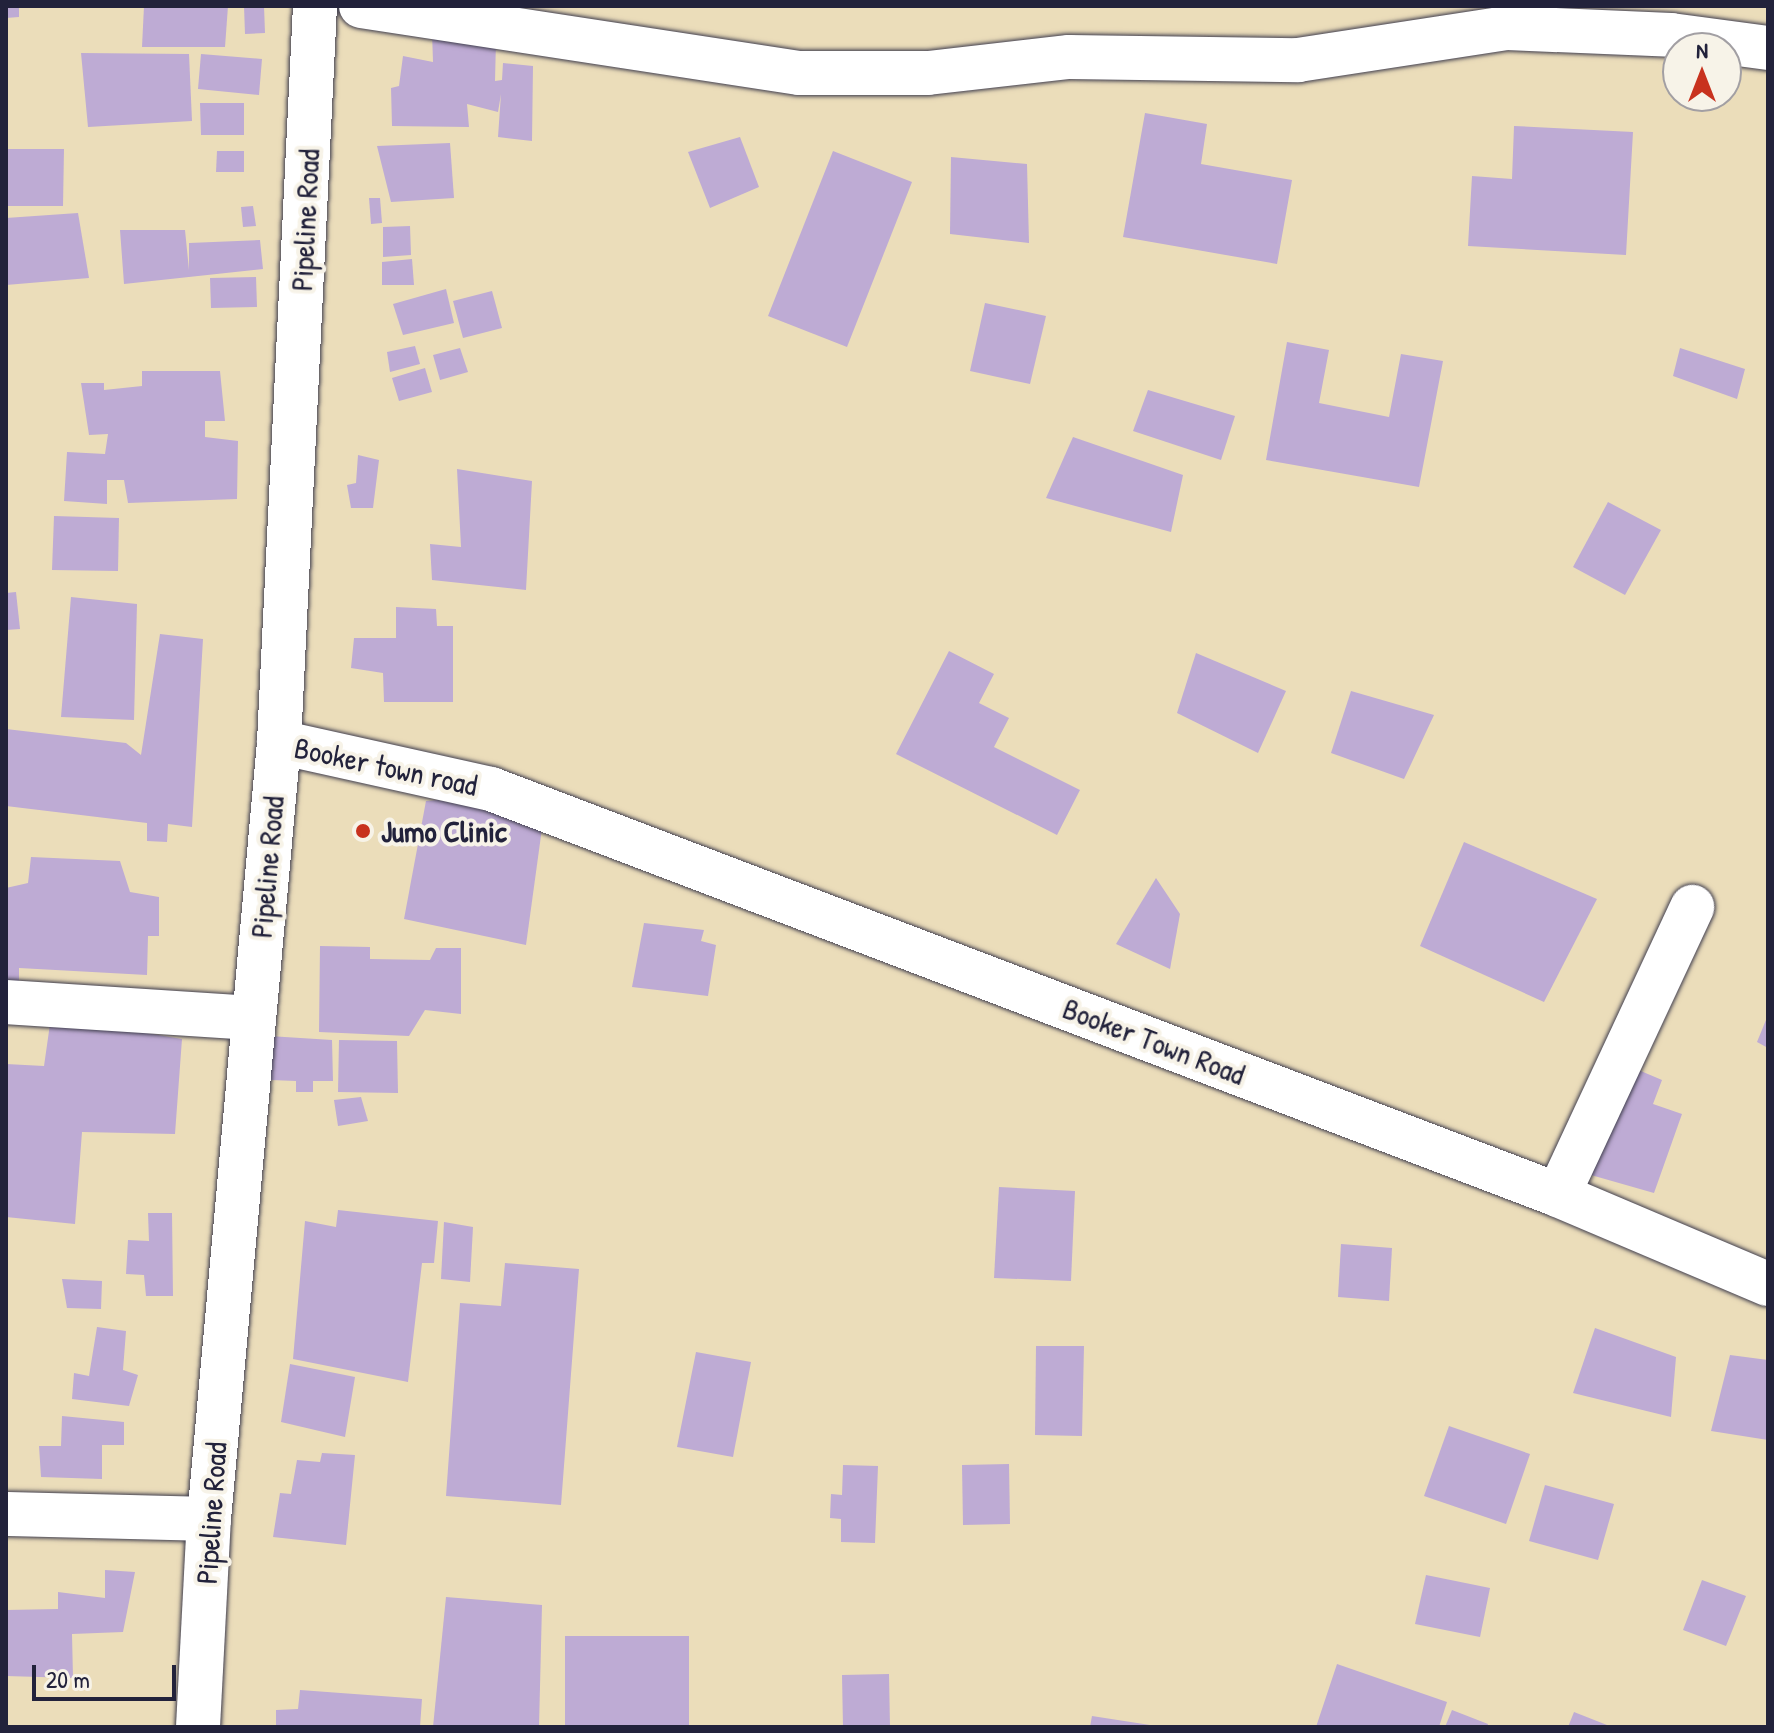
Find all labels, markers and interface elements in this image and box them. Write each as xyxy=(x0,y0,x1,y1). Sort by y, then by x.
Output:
north arrow xyxy=(1662,32,1742,112)
text: N xyxy=(1696,35,1708,65)
street label: Pipeline Road xyxy=(283,148,327,292)
street label: Booker town road xyxy=(291,729,481,803)
street label: Pipeline Road xyxy=(243,795,291,939)
place label: Jumo Clinic xyxy=(381,813,507,849)
marker: Jumo Clinic xyxy=(352,820,374,842)
street label: Booker Town Road xyxy=(1058,990,1250,1092)
street label: Pipeline Road xyxy=(188,1441,234,1585)
scale bar xyxy=(36,1649,180,1699)
text: 20 m xyxy=(46,1663,90,1695)

